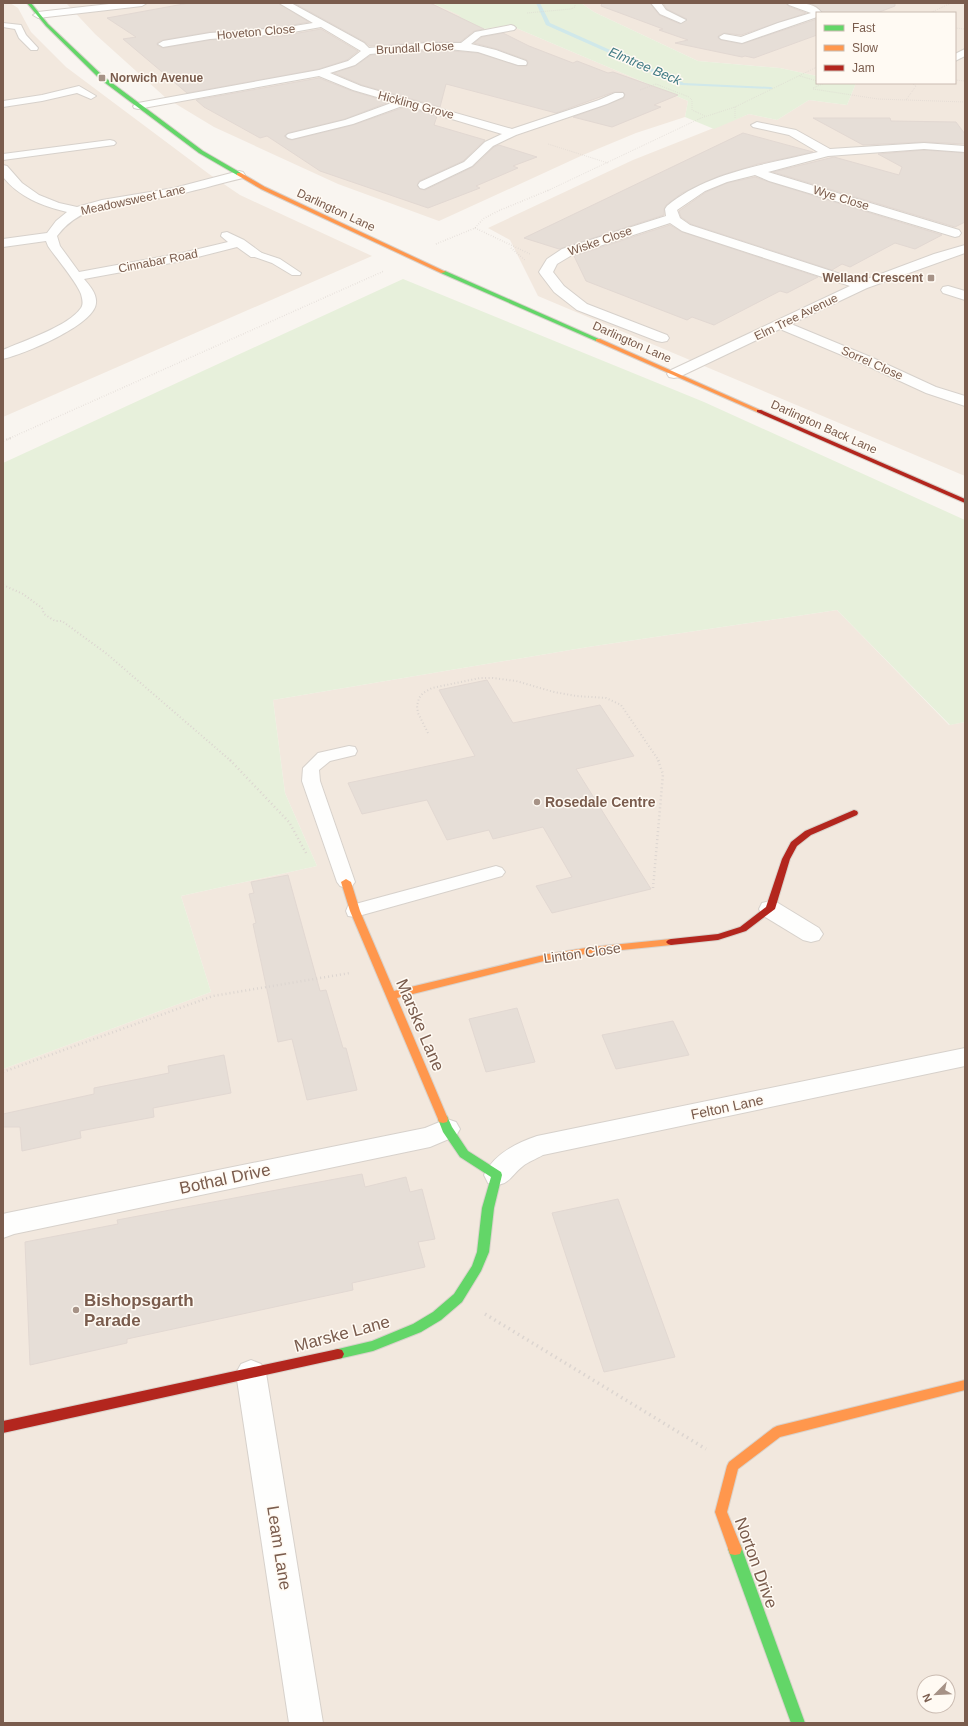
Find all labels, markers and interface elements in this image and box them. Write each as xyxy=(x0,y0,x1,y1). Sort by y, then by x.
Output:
legend xyxy=(816,12,956,84)
text: Fast xyxy=(852,21,876,35)
street label: Hoveton Close xyxy=(216,22,296,42)
street label: Brundall Close xyxy=(376,39,455,57)
text: Slow xyxy=(852,41,878,55)
water label: Elmtree Beck xyxy=(606,44,685,89)
text: Jam xyxy=(852,61,875,75)
place label: Norwich Avenue xyxy=(110,71,203,85)
marker: Norwich Avenue xyxy=(97,73,107,83)
street label: Hickling Grove xyxy=(377,88,456,122)
street label: Meadowsweet Lane xyxy=(79,182,187,218)
street label: Wye Close xyxy=(811,183,871,213)
street label: Darlington Lane xyxy=(295,186,378,234)
street label: Wiske Close xyxy=(566,223,634,258)
street label: Cinnabar Road xyxy=(117,246,199,276)
place label: Welland Crescent xyxy=(823,271,923,285)
marker: Welland Crescent xyxy=(926,273,936,283)
street label: Elm Tree Avenue xyxy=(752,291,840,343)
street label: Darlington Lane xyxy=(590,318,674,366)
street label: Sorrel Close xyxy=(839,343,905,383)
street label: Darlington Back Lane xyxy=(769,397,880,457)
place label: Rosedale Centre xyxy=(545,794,656,810)
marker: Rosedale Centre xyxy=(532,797,542,807)
street label: Linton Close xyxy=(542,940,622,966)
street label: Marske Lane xyxy=(392,976,448,1074)
street label: Felton Lane xyxy=(689,1091,765,1123)
street label: Bothal Drive xyxy=(178,1160,272,1198)
place label: Bishopsgarth Parade xyxy=(84,1291,194,1330)
marker: Bishopsgarth Parade xyxy=(71,1305,81,1315)
street label: Marske Lane xyxy=(292,1312,392,1356)
street label: Leam Lane xyxy=(263,1504,295,1592)
street label: Norton Drive xyxy=(731,1515,781,1611)
north arrow xyxy=(916,1674,956,1714)
text: N xyxy=(920,1692,934,1704)

